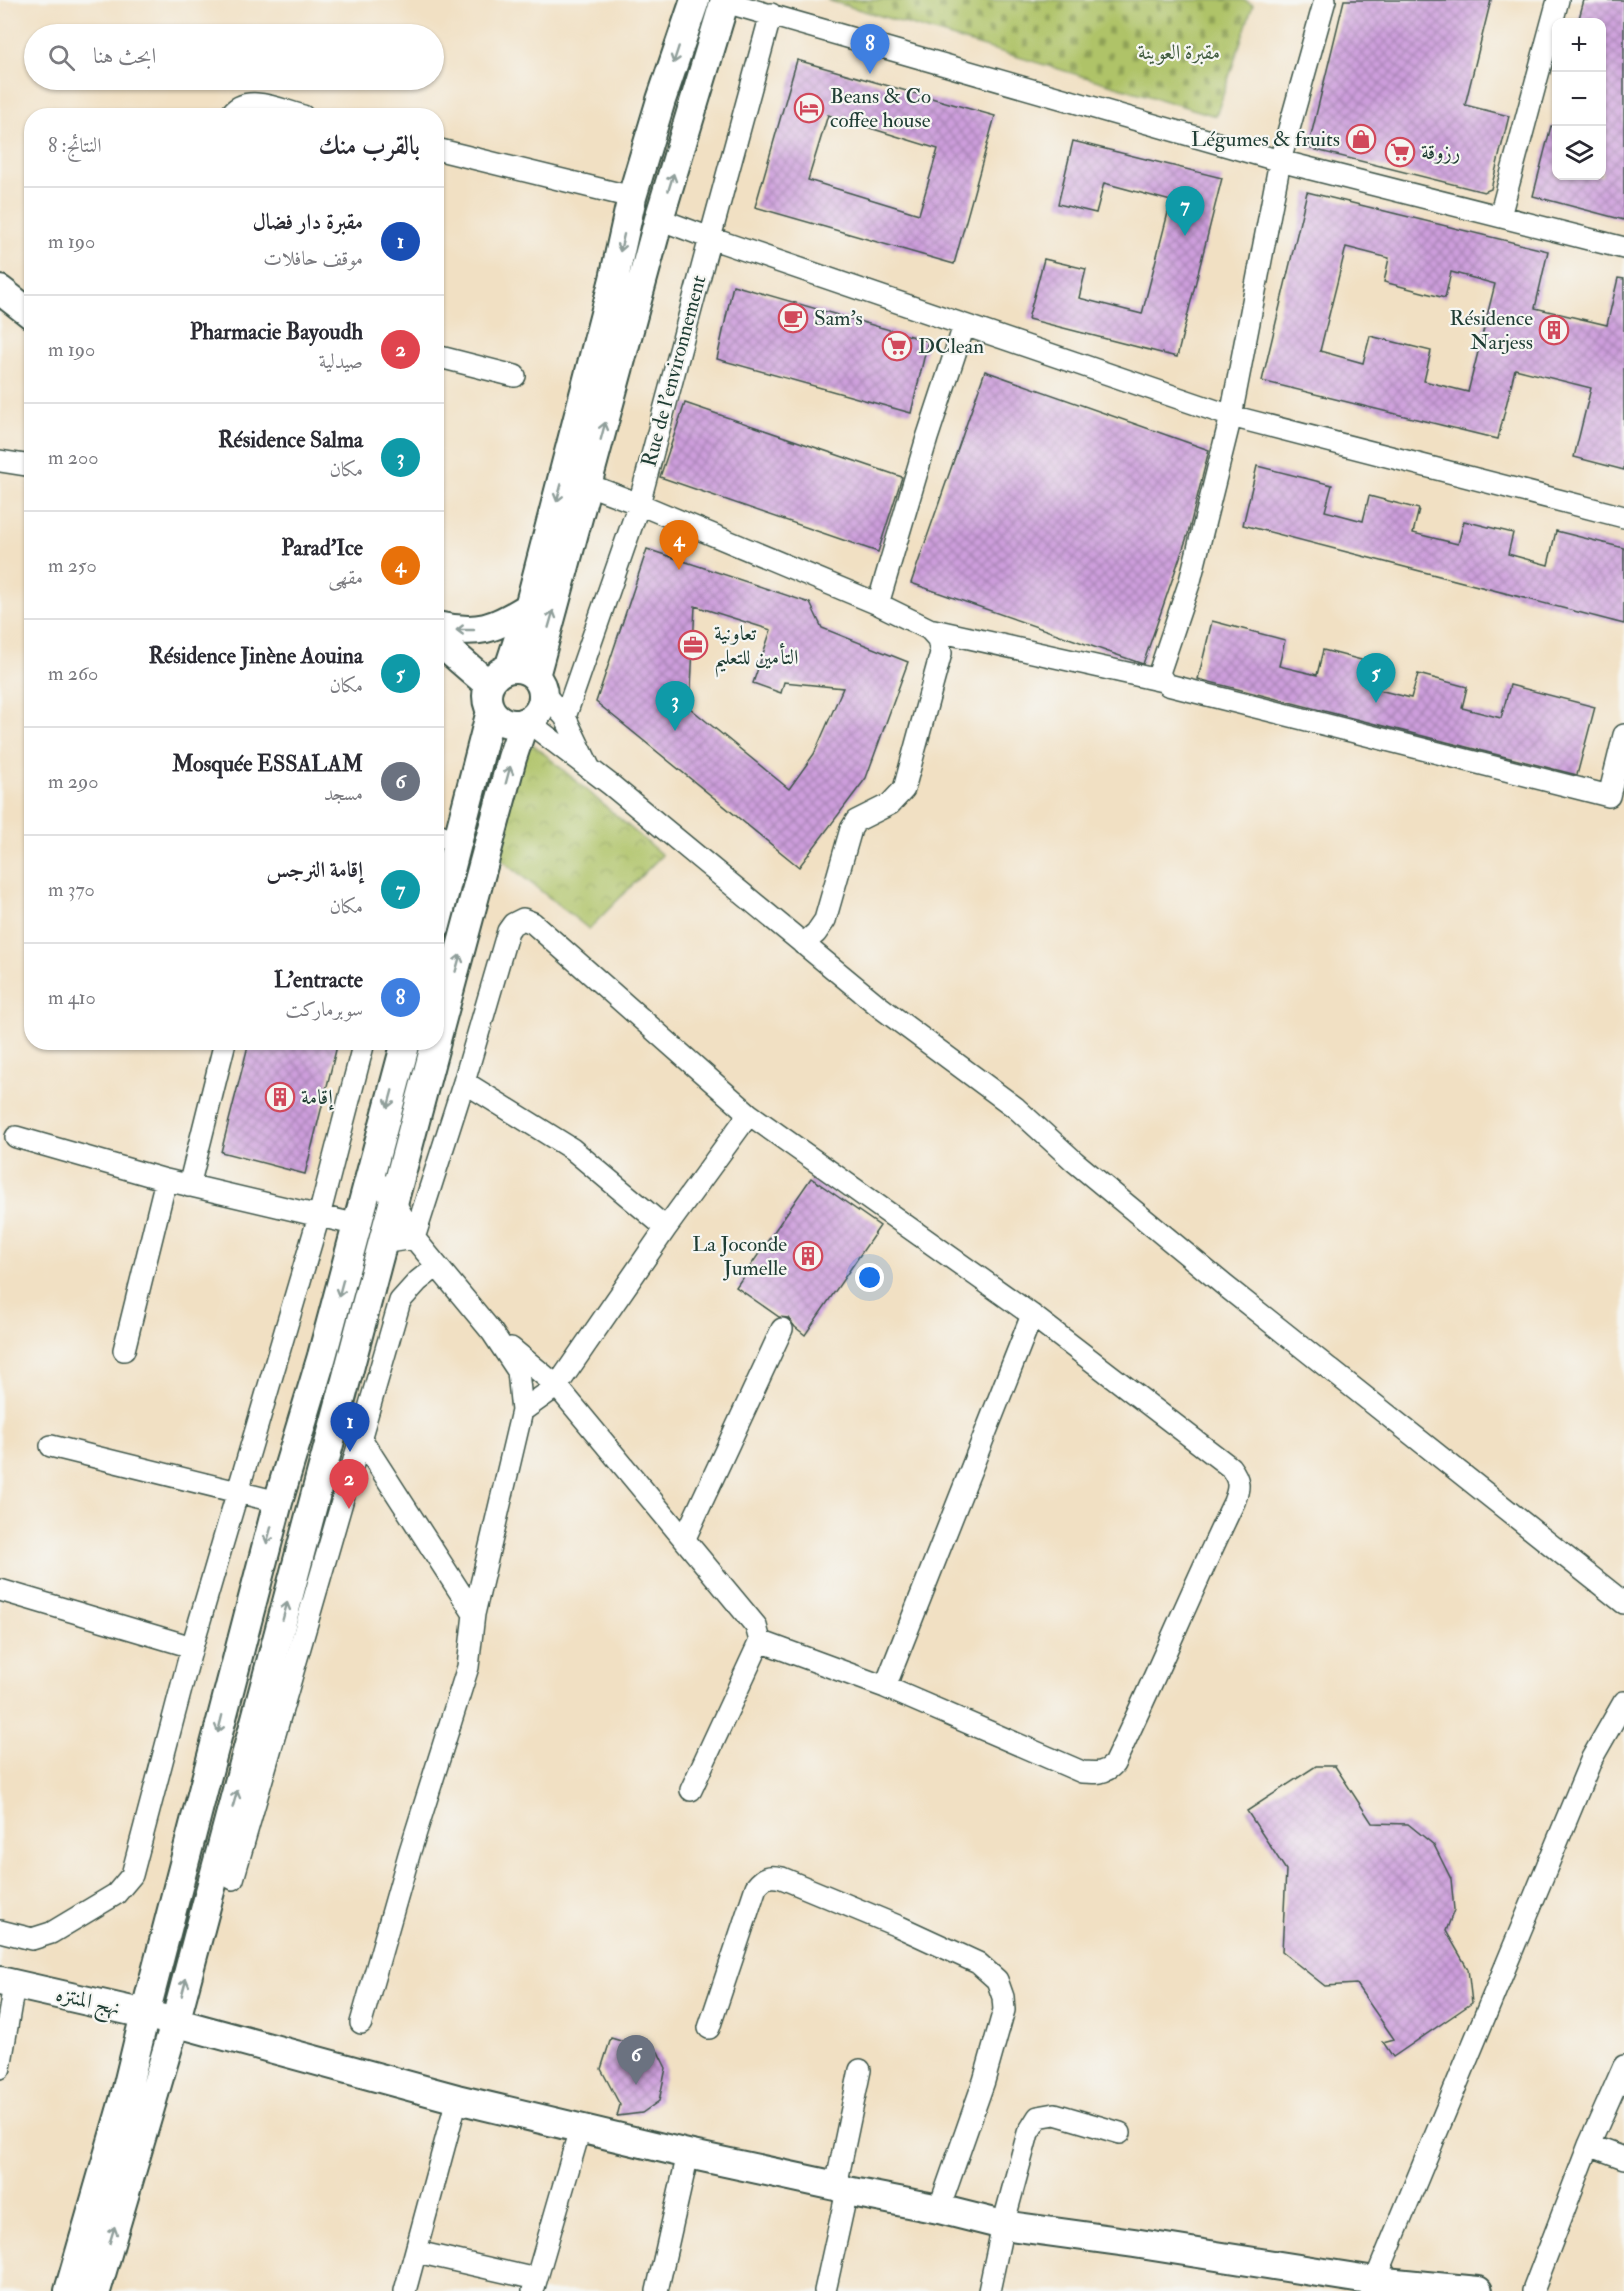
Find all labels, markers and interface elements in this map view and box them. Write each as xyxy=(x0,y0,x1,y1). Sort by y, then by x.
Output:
map controls xyxy=(1552,18,1606,180)
button: + xyxy=(1552,18,1606,72)
search box xyxy=(24,24,444,90)
pin: 8 xyxy=(850,25,890,74)
park label: مقبرة العوينة xyxy=(1138,39,1220,66)
icon: search xyxy=(45,41,78,74)
text: ابحث هنا xyxy=(93,42,156,70)
one-way arrow xyxy=(670,46,681,64)
button: − xyxy=(1552,72,1606,126)
place label: Beans & Co coffee house xyxy=(830,83,931,134)
hotel icon: Beans & Co coffee house xyxy=(793,92,825,124)
shop icon: Légumes & fruits xyxy=(1345,123,1377,155)
place label: Légumes & fruits xyxy=(1191,126,1340,153)
button: layers xyxy=(1552,126,1606,180)
text: بالقرب منك xyxy=(318,130,420,162)
text: النتائج: 8 xyxy=(48,133,102,158)
supermarket icon: رزوقة xyxy=(1384,136,1416,168)
place label: رزوقة xyxy=(1421,139,1460,166)
one-way arrow xyxy=(666,173,677,192)
pin: 7 xyxy=(1166,186,1204,236)
text: مقبرة دار فضال xyxy=(253,208,363,236)
text: 190 m xyxy=(48,229,95,254)
text: 1 xyxy=(397,229,404,254)
one-way arrow xyxy=(616,233,628,252)
text: موقف حافلات xyxy=(263,246,363,271)
street label: Rue de l'environnement xyxy=(635,272,713,470)
cafe icon: Sam's xyxy=(777,302,809,334)
place label: Sam's xyxy=(814,305,863,332)
place label: Résidence Narjess xyxy=(1450,305,1533,356)
building icon: Résidence Narjess xyxy=(1538,314,1570,346)
text: Pharmacie Bayoudh xyxy=(190,318,363,346)
supermarket icon: DClean xyxy=(881,330,913,362)
place label: DClean xyxy=(918,333,984,360)
text: 190 m xyxy=(48,337,95,362)
text: 2 xyxy=(395,337,406,362)
text: صيدلية xyxy=(319,349,363,374)
one-way arrow xyxy=(598,422,609,441)
text: Résidence Salma xyxy=(218,426,363,454)
text: 200 m xyxy=(48,445,98,470)
text: 3 xyxy=(397,445,404,470)
text: مكان xyxy=(329,457,363,482)
one-way arrow xyxy=(552,483,564,502)
pin: 4 xyxy=(660,520,698,570)
text: Parad'Ice xyxy=(281,534,363,562)
text: 250 m xyxy=(48,553,97,578)
text: 4 xyxy=(395,553,406,578)
text: مقهى xyxy=(328,565,363,590)
one-way arrow xyxy=(546,610,557,629)
place label: تعاونية التأمين للتعليم xyxy=(714,620,799,678)
one-way arrow xyxy=(455,624,475,636)
office icon: تعاونية التأمين للتعليم xyxy=(677,629,709,661)
text: Résidence Jinène Aouina xyxy=(148,642,363,670)
pin: 5 xyxy=(1356,654,1396,703)
text: 260 m xyxy=(48,661,98,686)
text: 5 xyxy=(396,661,405,686)
text: مكان xyxy=(329,673,363,698)
pin: 3 xyxy=(656,682,694,731)
text: Mosquée ESSALAM xyxy=(172,750,363,778)
one-way arrow xyxy=(502,765,514,784)
text: 290 m xyxy=(48,769,98,794)
text: 6 xyxy=(395,769,406,794)
text: مسجد xyxy=(324,781,363,806)
text: إقامة النرجس xyxy=(266,856,363,884)
text: 370 m xyxy=(48,877,95,902)
text: 7 xyxy=(396,877,405,902)
text: مكان xyxy=(329,894,363,919)
one-way arrow xyxy=(453,954,464,973)
text: L'entracte xyxy=(274,966,363,994)
text: 410 m xyxy=(48,985,96,1010)
text: 8 xyxy=(396,985,405,1010)
text: سوبرماركت xyxy=(285,997,363,1022)
building icon: إقامة xyxy=(264,1081,296,1113)
place label: إقامة xyxy=(301,1084,334,1111)
one-way arrow xyxy=(384,1089,396,1108)
place label: La Joconde Jumelle xyxy=(692,1231,787,1282)
building icon: La Joconde Jumelle xyxy=(792,1240,824,1272)
your location xyxy=(855,1263,884,1292)
one-way arrow xyxy=(335,1278,346,1297)
pin: 1 xyxy=(330,1402,370,1452)
pin: 2 xyxy=(330,1460,368,1509)
one-way arrow xyxy=(263,1525,274,1544)
one-way arrow xyxy=(280,1601,292,1620)
one-way arrow xyxy=(213,1714,225,1733)
one-way arrow xyxy=(230,1790,241,1809)
one-way arrow xyxy=(179,1978,191,1997)
street label: نهج المنتزه xyxy=(52,1980,123,2026)
pin: 6 xyxy=(616,2036,656,2085)
one-way arrow xyxy=(107,2226,118,2245)

